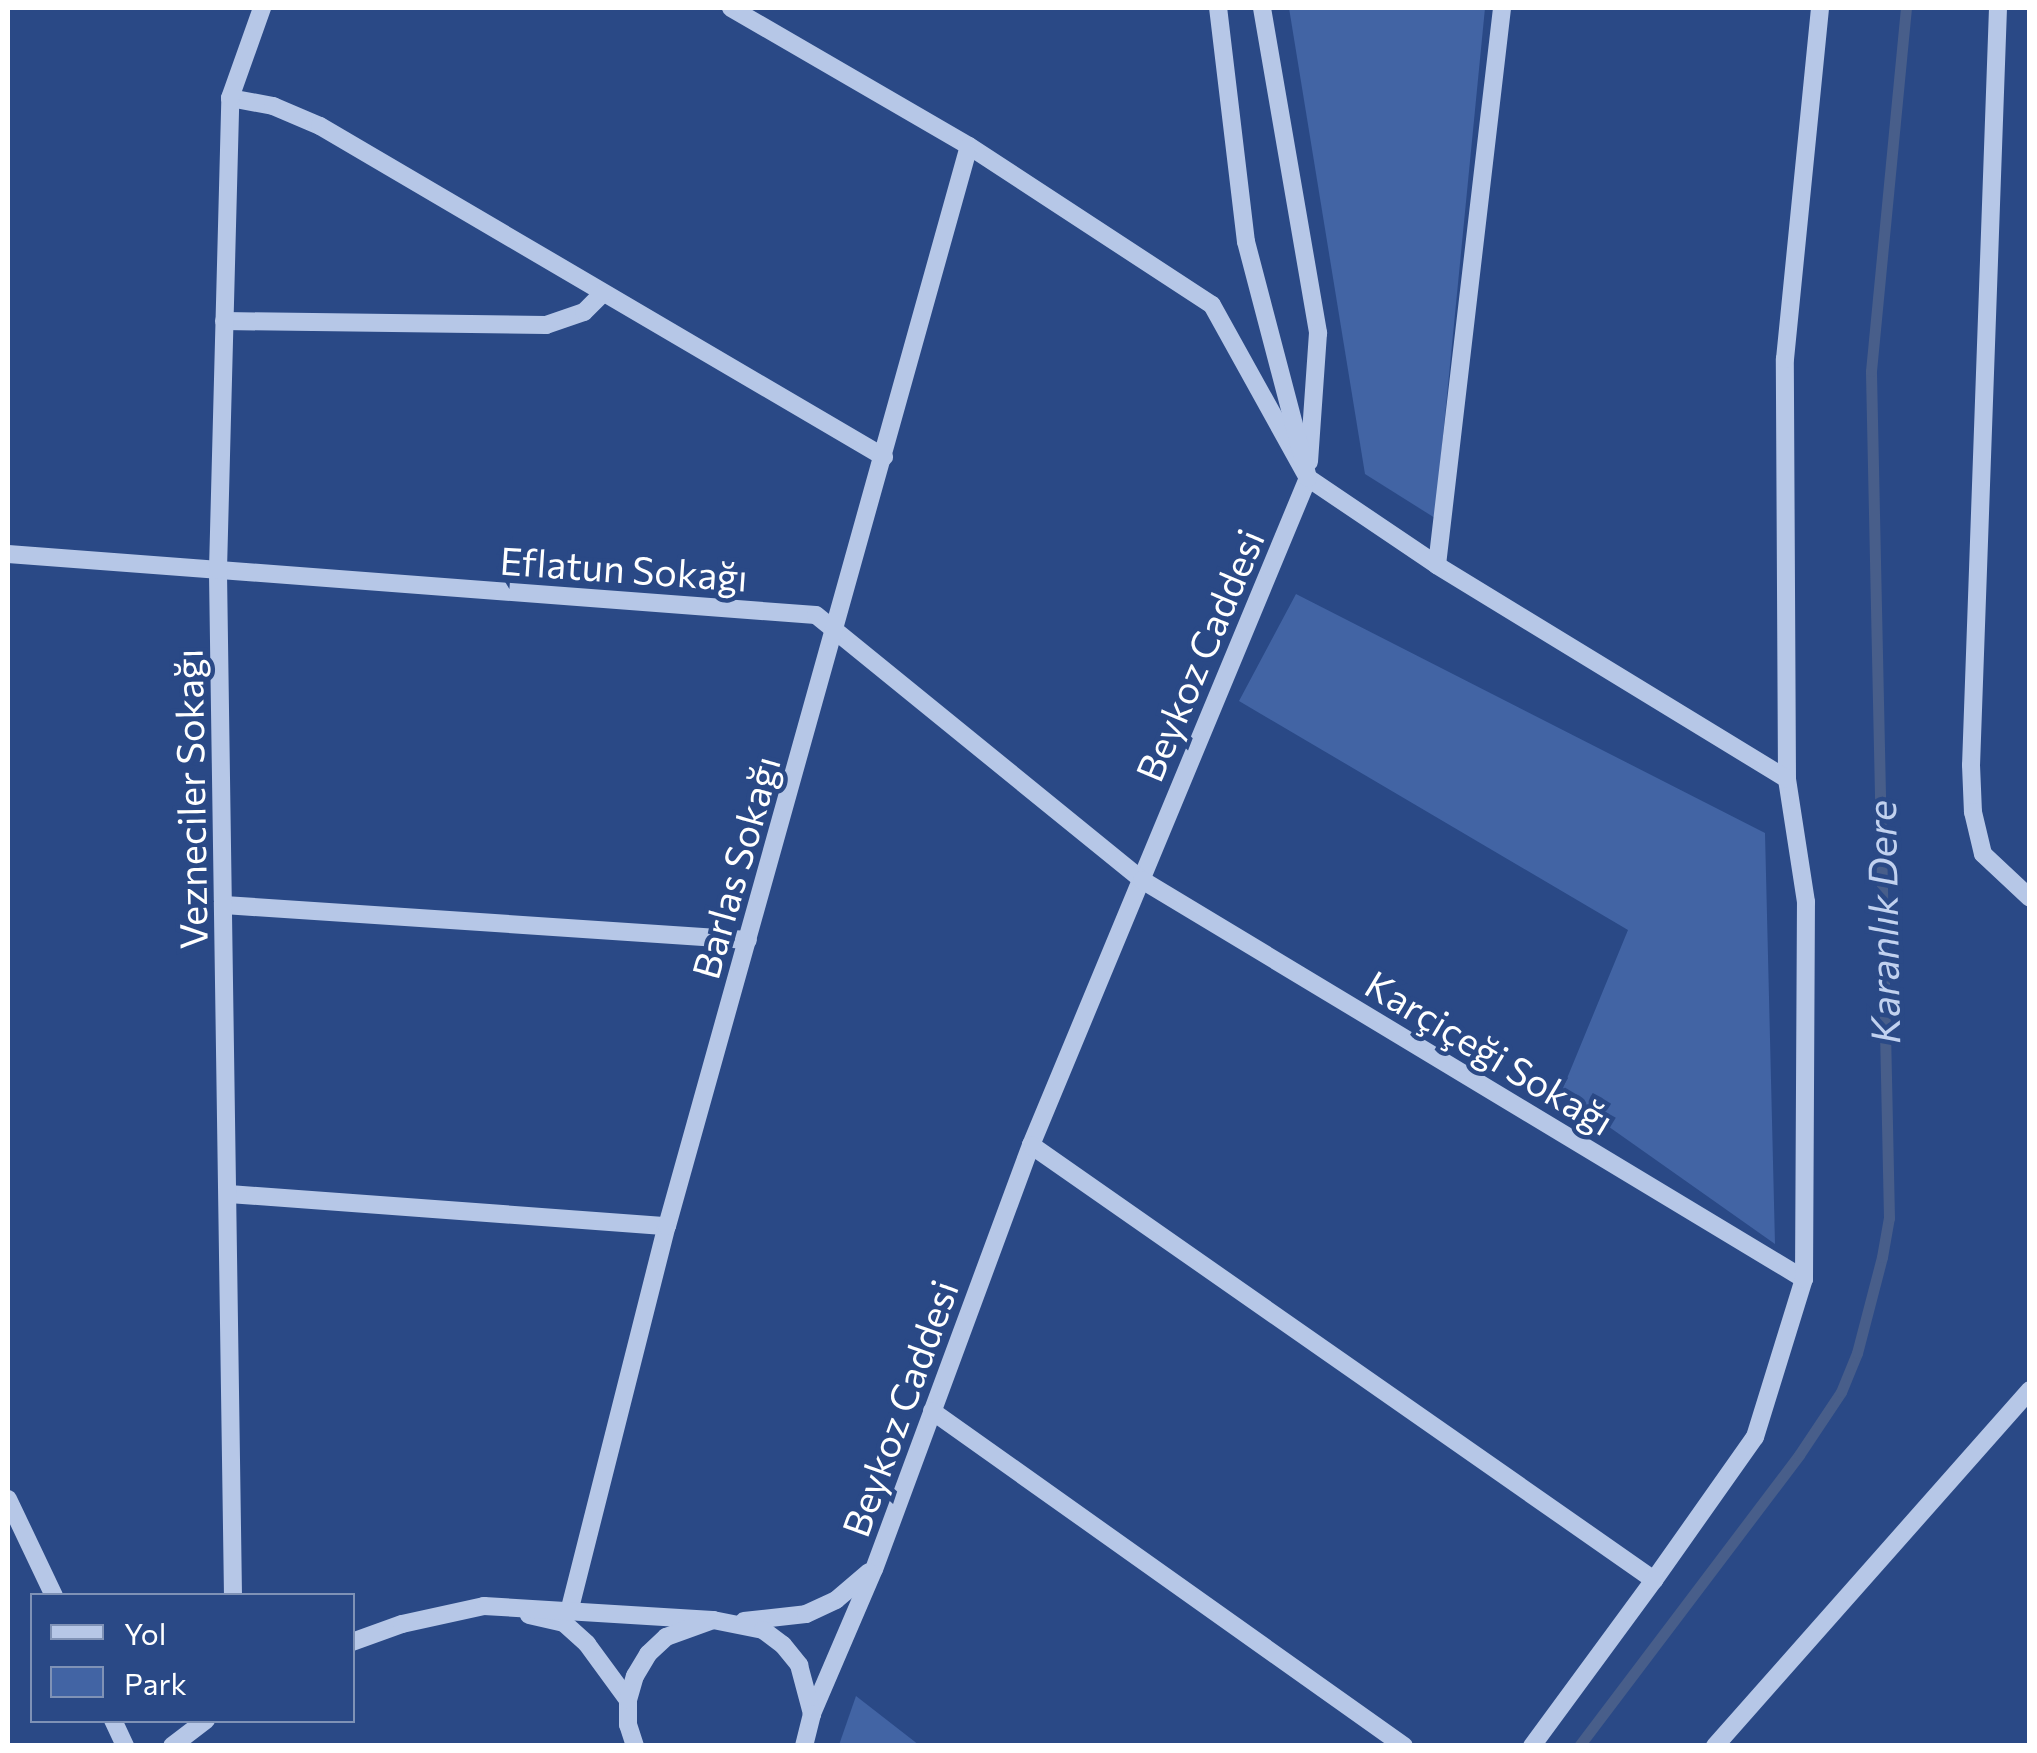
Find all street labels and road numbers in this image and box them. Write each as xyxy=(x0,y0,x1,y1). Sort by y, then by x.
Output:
street label: Beykoz Caddesi xyxy=(1125,522,1273,788)
street label: Eflatun Sokağı xyxy=(499,537,749,599)
street label: Vezneciler Sokağı xyxy=(165,648,215,950)
street label: Barlas Sokağı xyxy=(681,750,789,984)
street label: Karçiçeği Sokağı xyxy=(1358,960,1622,1144)
street label: Beykoz Caddesi xyxy=(832,1274,966,1542)

